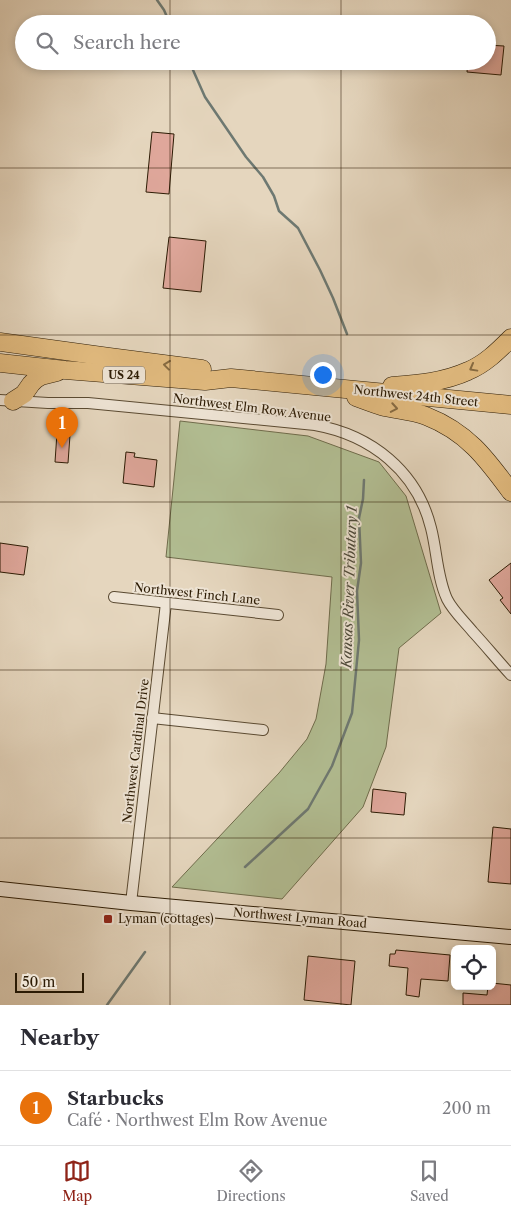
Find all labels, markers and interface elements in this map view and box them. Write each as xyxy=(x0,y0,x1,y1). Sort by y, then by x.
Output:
search box xyxy=(15,15,496,70)
icon: search xyxy=(33,29,61,57)
text: Search here xyxy=(73,31,181,54)
one-way arrow xyxy=(162,360,170,371)
your location xyxy=(310,362,336,388)
one-way arrow xyxy=(469,362,478,372)
road number: US 24 xyxy=(103,366,145,384)
street label: Northwest 24th Street xyxy=(353,382,480,410)
street label: Northwest Elm Row Avenue xyxy=(172,390,332,425)
one-way arrow xyxy=(390,403,399,413)
pin: 1 xyxy=(46,407,78,448)
water label: Kansas River Tributary 1 xyxy=(337,505,361,669)
street label: Northwest Finch Lane xyxy=(133,579,261,608)
street label: Northwest Cardinal Drive xyxy=(119,677,152,824)
street label: Northwest Lyman Road xyxy=(233,904,368,931)
place label: Lyman (cottages) xyxy=(118,911,214,926)
marker: Lyman (cottages) xyxy=(102,913,114,925)
map controls xyxy=(451,945,496,990)
button: locate xyxy=(451,945,496,990)
scale bar xyxy=(15,970,84,993)
text: 50 m xyxy=(22,973,55,991)
text: Nearby xyxy=(20,1025,99,1050)
text: Starbucks xyxy=(67,1087,164,1110)
text: 1 xyxy=(32,1098,40,1118)
text: 200 m xyxy=(442,1098,491,1118)
text: Café · Northwest Elm Row Avenue xyxy=(67,1110,328,1130)
tab: Map xyxy=(62,1157,92,1205)
tab: Directions xyxy=(216,1157,286,1205)
tab: Saved xyxy=(410,1157,449,1205)

